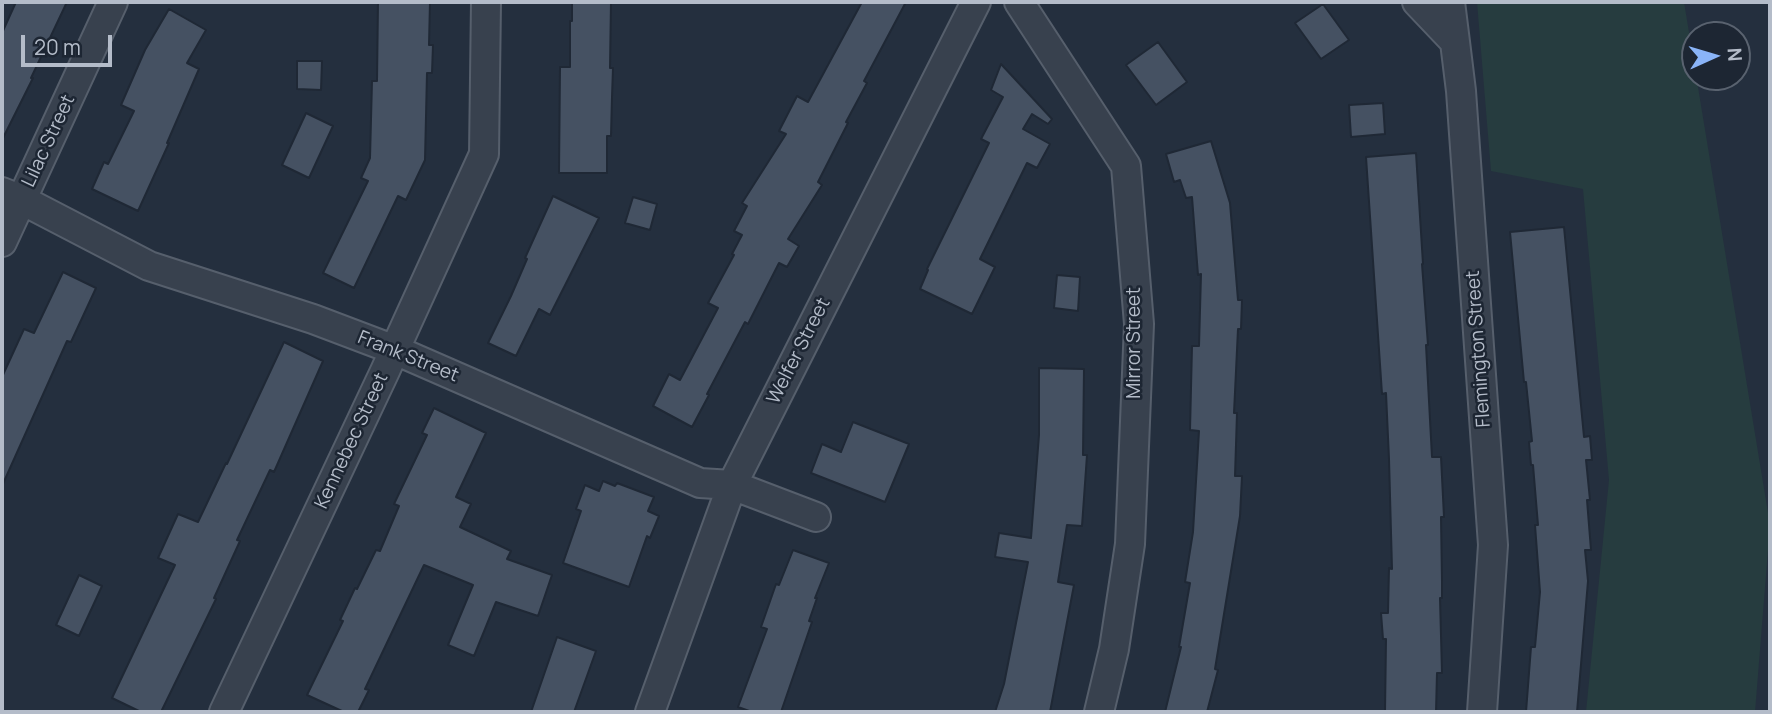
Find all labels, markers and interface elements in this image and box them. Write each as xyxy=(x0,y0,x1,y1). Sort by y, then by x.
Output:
scale bar xyxy=(24,21,116,65)
north arrow xyxy=(1681,21,1751,91)
text: 20 m xyxy=(34,33,81,61)
text: N xyxy=(1722,47,1748,62)
street label: Lilac Street xyxy=(18,91,80,191)
street label: Flemington Street xyxy=(1462,270,1496,428)
street label: Mirror Street xyxy=(1124,287,1146,399)
street label: Welfer Street xyxy=(762,294,836,408)
street label: Frank Street xyxy=(354,326,462,388)
street label: Kennebec Street xyxy=(311,369,393,513)

